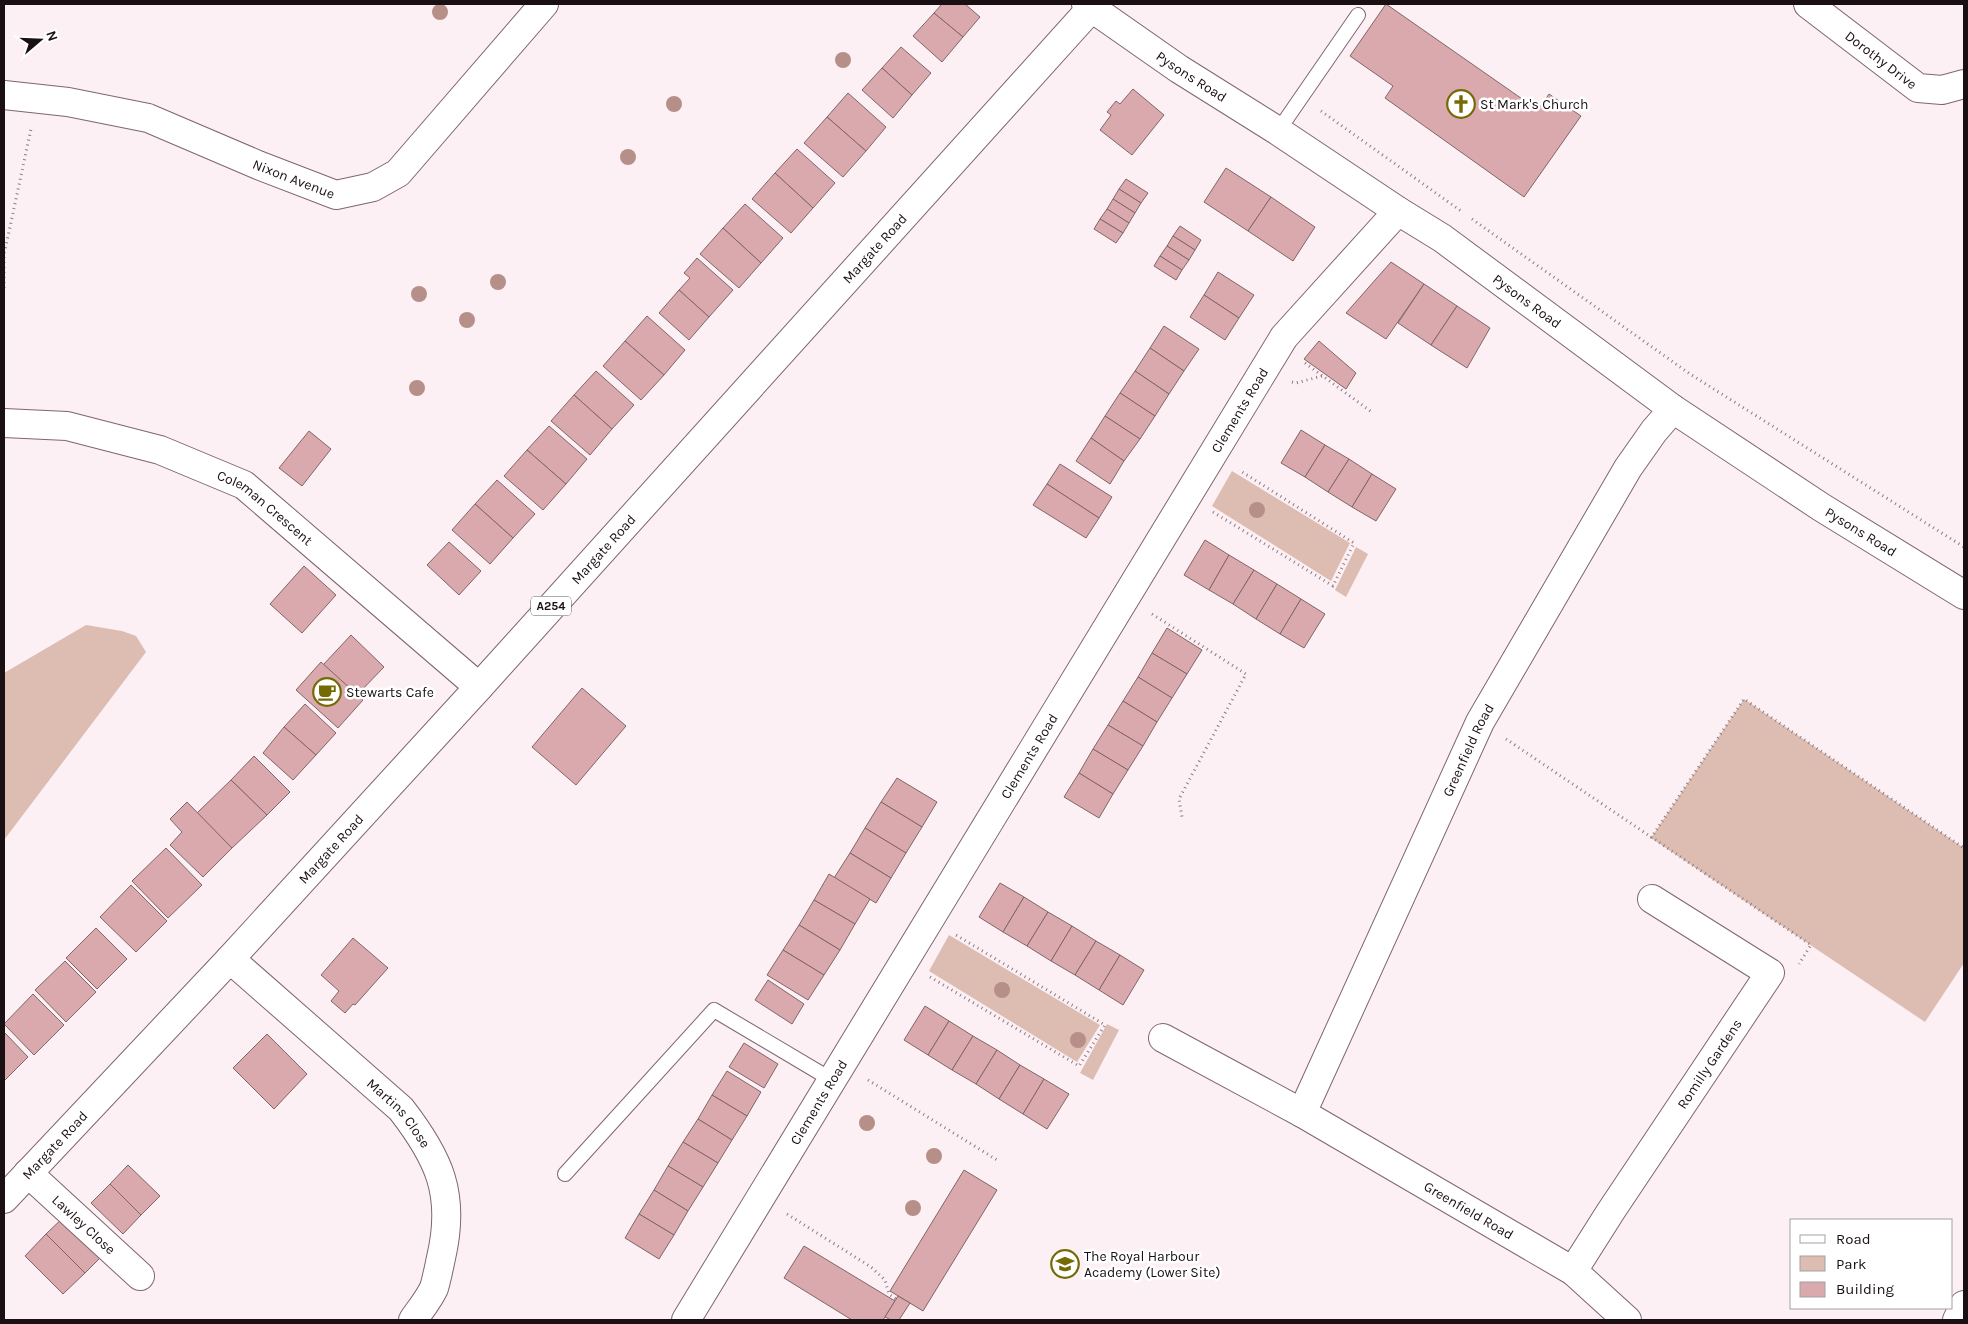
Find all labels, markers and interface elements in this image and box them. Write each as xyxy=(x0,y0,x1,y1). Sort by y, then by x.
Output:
north arrow xyxy=(15,15,65,65)
street label: Dorothy Drive xyxy=(1842,27,1920,93)
text: N xyxy=(42,28,61,43)
street label: Pysons Road xyxy=(1153,47,1230,105)
church icon: St Mark's Church xyxy=(1446,89,1476,119)
place label: St Mark's Church xyxy=(1480,96,1588,113)
street label: Nixon Avenue xyxy=(250,155,337,202)
street label: Margate Road xyxy=(839,210,910,287)
street label: Pysons Road xyxy=(1490,270,1565,332)
street label: Clements Road xyxy=(1207,364,1272,456)
street label: Coleman Crescent xyxy=(215,466,316,549)
street label: Pysons Road xyxy=(1822,503,1900,560)
street label: Margate Road xyxy=(567,511,639,588)
road number: A254 xyxy=(531,596,571,616)
cafe icon: Stewarts Cafe xyxy=(312,677,342,707)
place label: Stewarts Cafe xyxy=(346,684,434,701)
street label: Greenfield Road xyxy=(1439,701,1497,799)
street label: Clements Road xyxy=(997,710,1061,802)
street label: Margate Road xyxy=(295,811,367,887)
street label: Romilly Gardens xyxy=(1673,1016,1745,1112)
street label: Clements Road xyxy=(786,1056,851,1148)
street label: Martins Close xyxy=(363,1075,434,1151)
street label: Margate Road xyxy=(18,1107,91,1183)
street label: Greenfield Road xyxy=(1421,1177,1517,1243)
street label: Lawley Close xyxy=(49,1191,119,1258)
legend xyxy=(1790,1219,1953,1309)
text: Road xyxy=(1836,1230,1871,1248)
place label: The Royal Harbour Academy (Lower Site) xyxy=(1084,1248,1220,1281)
school or university icon: The Royal Harbour Academy (Lower Site) xyxy=(1050,1249,1080,1279)
text: Park xyxy=(1836,1255,1866,1273)
text: Building xyxy=(1836,1280,1894,1298)

